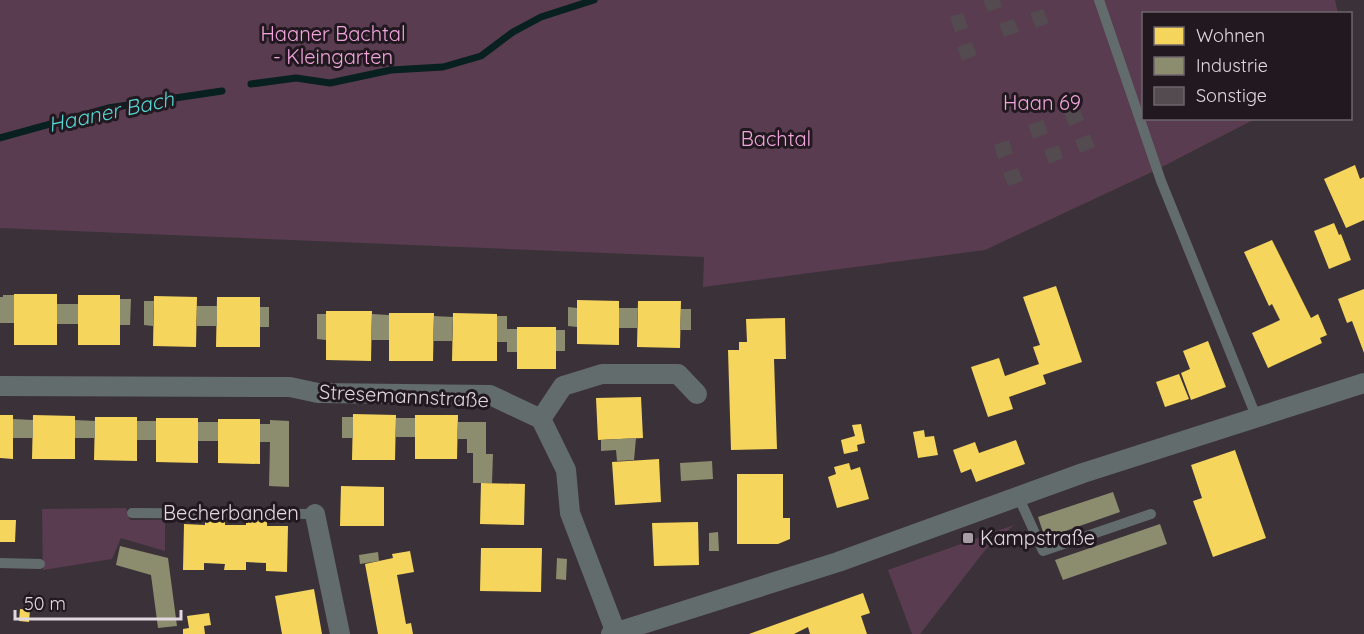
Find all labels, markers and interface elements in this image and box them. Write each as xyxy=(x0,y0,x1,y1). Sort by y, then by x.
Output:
legend xyxy=(1142,12,1352,120)
park label: Haaner Bachtal - Kleingarten xyxy=(260,21,406,69)
text: Wohnen xyxy=(1196,24,1265,47)
text: Industrie xyxy=(1196,54,1268,77)
text: Sonstige xyxy=(1196,84,1267,107)
water label: Haaner Bach xyxy=(46,85,177,137)
park label: Haan 69 xyxy=(1003,90,1081,115)
park label: Bachtal xyxy=(741,126,811,151)
street label: Stresemannstraße xyxy=(319,379,490,412)
street label: Becherbanden xyxy=(163,500,299,525)
place label: Kampstraße xyxy=(980,525,1095,550)
marker: Kampstraße xyxy=(961,531,975,545)
scale bar xyxy=(15,583,182,621)
text: 50 m xyxy=(24,592,66,615)

